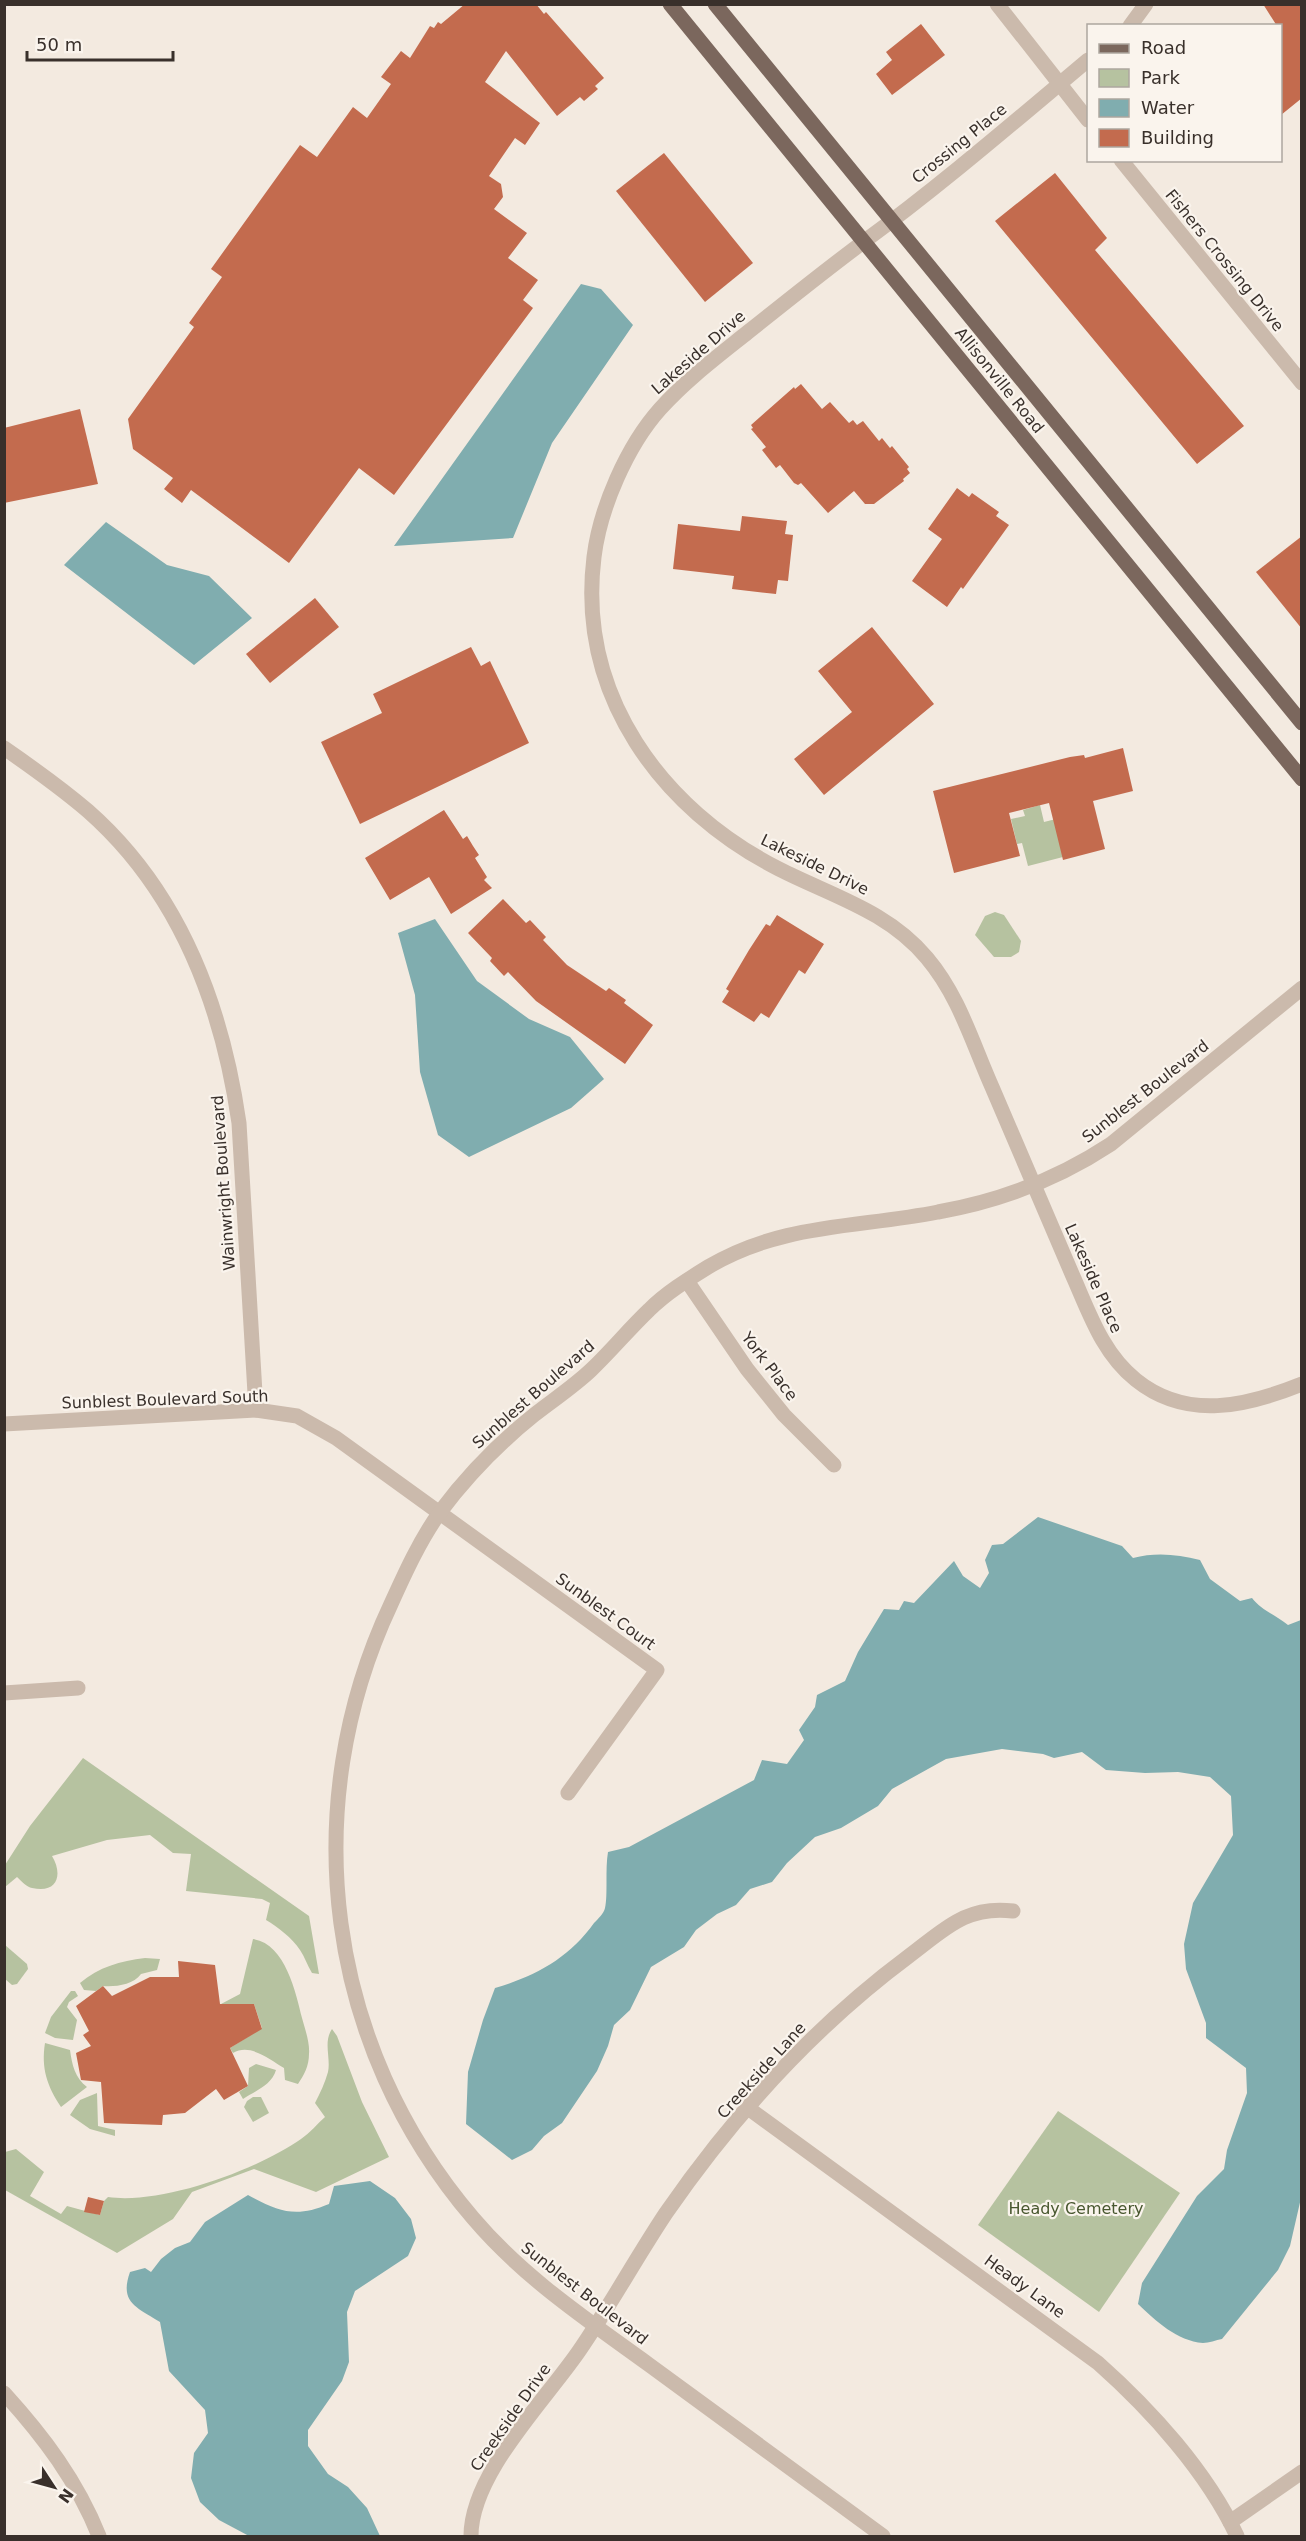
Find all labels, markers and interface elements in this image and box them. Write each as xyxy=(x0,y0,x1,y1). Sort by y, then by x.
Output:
scale bar xyxy=(27,24,172,62)
legend xyxy=(1087,24,1282,162)
text: 50 m xyxy=(36,34,82,55)
text: Road xyxy=(1141,37,1186,58)
text: Park xyxy=(1141,67,1180,88)
text: Water xyxy=(1141,97,1195,118)
street label: Crossing Place xyxy=(908,99,1010,187)
text: Building xyxy=(1141,127,1214,148)
street label: Fishers Crossing Drive xyxy=(1161,185,1288,335)
street label: Lakeside Drive xyxy=(648,307,749,398)
street label: Allisonville Road xyxy=(951,324,1048,437)
street label: Lakeside Drive xyxy=(758,830,872,899)
street label: Sunblest Boulevard xyxy=(1078,1036,1212,1147)
street label: Wainwright Boulevard xyxy=(208,1095,239,1271)
street label: Lakeside Place xyxy=(1061,1221,1126,1336)
street label: York Place xyxy=(737,1327,802,1404)
street label: Sunblest Boulevard xyxy=(468,1336,598,1453)
street label: Sunblest Boulevard South xyxy=(61,1386,269,1413)
street label: Sunblest Court xyxy=(552,1569,659,1654)
street label: Creekside Lane xyxy=(713,2018,810,2122)
park label: Heady Cemetery xyxy=(1009,2199,1144,2218)
street label: Sunblest Boulevard xyxy=(518,2238,652,2349)
street label: Heady Lane xyxy=(981,2251,1069,2322)
street label: Creekside Drive xyxy=(466,2360,555,2475)
north arrow xyxy=(24,2457,84,2517)
text: N xyxy=(54,2485,77,2507)

